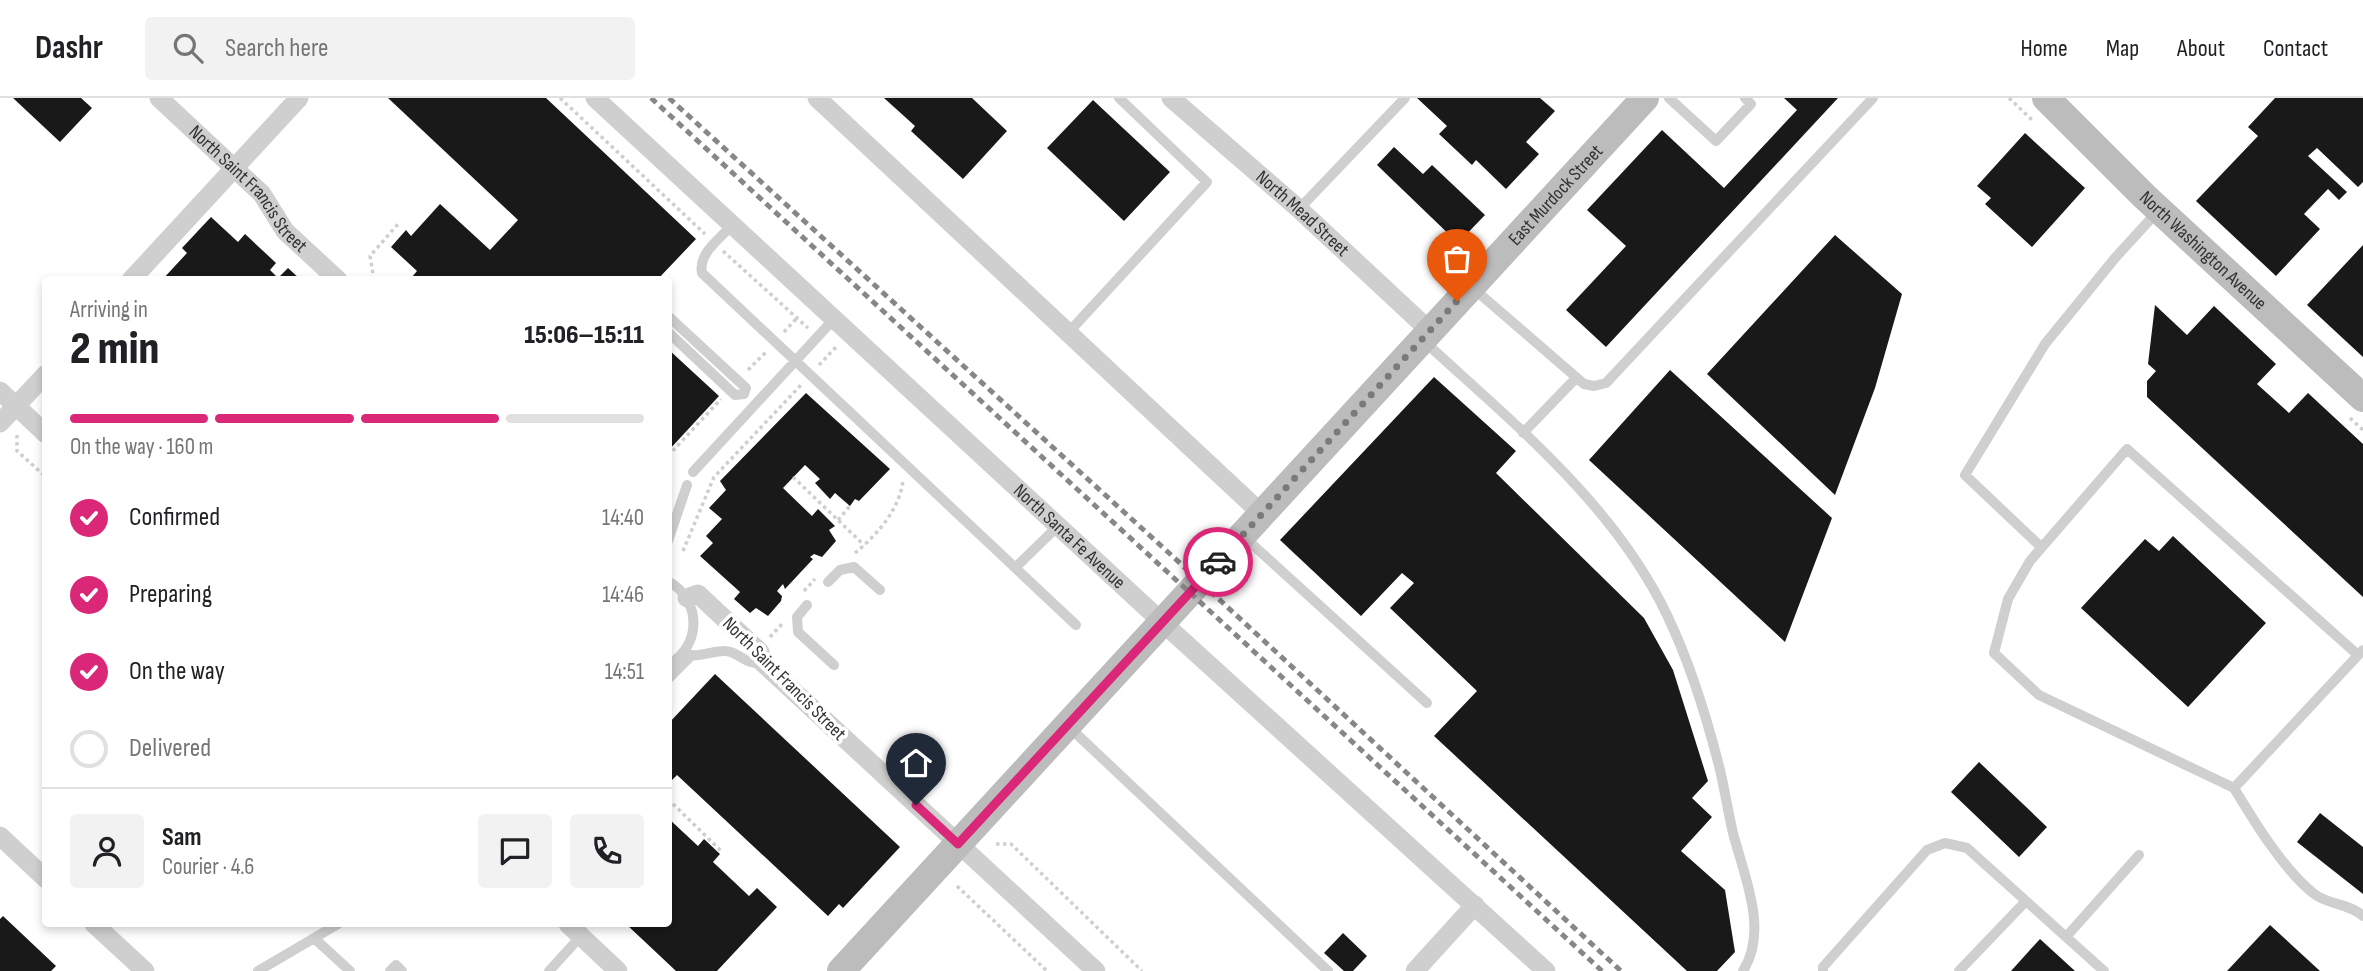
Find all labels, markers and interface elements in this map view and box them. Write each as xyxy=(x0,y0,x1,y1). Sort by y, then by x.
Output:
search box xyxy=(145,17,635,80)
text: Dashr xyxy=(35,28,103,68)
icon: search xyxy=(169,29,207,67)
text: Search here xyxy=(225,33,328,64)
text: Home xyxy=(2020,34,2068,63)
text: Map xyxy=(2106,34,2139,63)
text: About xyxy=(2177,34,2225,63)
text: Contact xyxy=(2263,34,2328,63)
street label: North Saint Francis Street xyxy=(184,121,312,257)
street label: East Murdock Street xyxy=(1504,140,1608,250)
street label: North Mead Street xyxy=(1251,165,1354,261)
street label: North Washington Avenue xyxy=(2135,186,2271,315)
pin xyxy=(1427,229,1487,301)
icon: bag xyxy=(1438,240,1476,278)
text: Arriving in xyxy=(70,296,148,324)
text: 15:06–15:11 xyxy=(524,320,644,351)
text: 2 min xyxy=(70,322,159,377)
text: On the way · 160 m xyxy=(70,433,213,461)
street label: North Santa Fe Avenue xyxy=(1009,479,1130,594)
icon: check xyxy=(70,499,108,537)
text: Confirmed xyxy=(129,502,220,533)
text: 14:40 xyxy=(602,504,644,532)
courier xyxy=(1183,527,1253,597)
icon: car xyxy=(1199,543,1237,581)
icon: check xyxy=(70,576,108,614)
text: Preparing xyxy=(129,579,212,610)
text: 14:46 xyxy=(602,581,644,609)
street label: North Saint Francis Street xyxy=(717,612,851,746)
icon: check xyxy=(70,653,108,691)
text: On the way xyxy=(129,656,225,687)
text: 14:51 xyxy=(605,658,644,686)
text: Delivered xyxy=(129,733,211,764)
pin xyxy=(886,733,946,805)
icon: home xyxy=(897,744,935,782)
button: person xyxy=(70,814,144,888)
button: chat xyxy=(478,814,552,888)
button: phone xyxy=(570,814,644,888)
text: Sam xyxy=(162,822,202,853)
text: Courier · 4.6 xyxy=(162,853,254,881)

